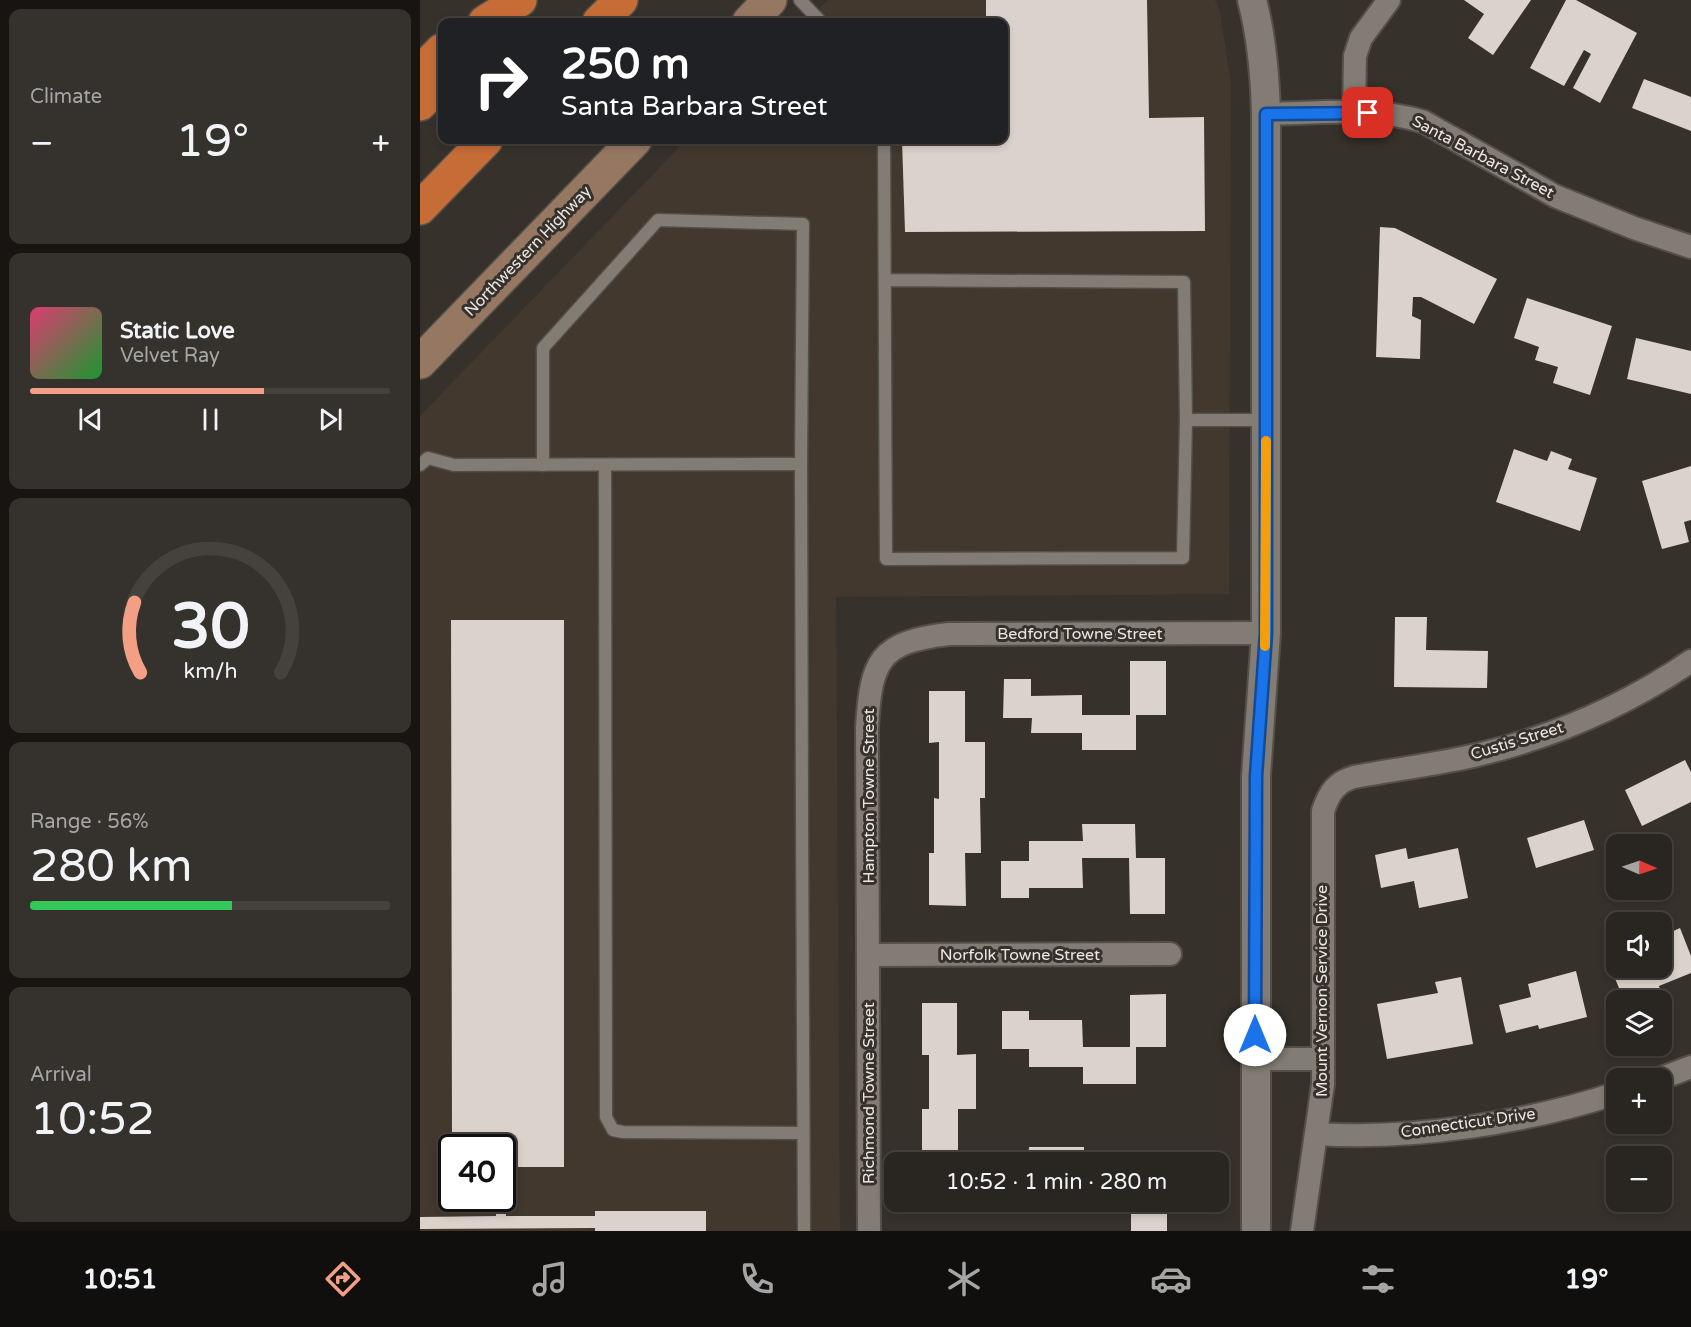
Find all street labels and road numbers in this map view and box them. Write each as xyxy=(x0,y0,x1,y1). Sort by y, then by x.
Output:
street label: Santa Barbara Street xyxy=(1409,111,1557,203)
street label: Northwestern Highway xyxy=(460,181,596,321)
street label: Bedford Towne Street xyxy=(997,624,1163,644)
street label: Hampton Towne Street xyxy=(859,708,879,884)
street label: Custis Street xyxy=(1468,717,1566,765)
street label: Mount Vernon Service Drive xyxy=(1312,885,1332,1097)
street label: Norfolk Towne Street xyxy=(940,945,1100,965)
street label: Richmond Towne Street xyxy=(859,1002,879,1184)
street label: Connecticut Drive xyxy=(1399,1104,1537,1142)

